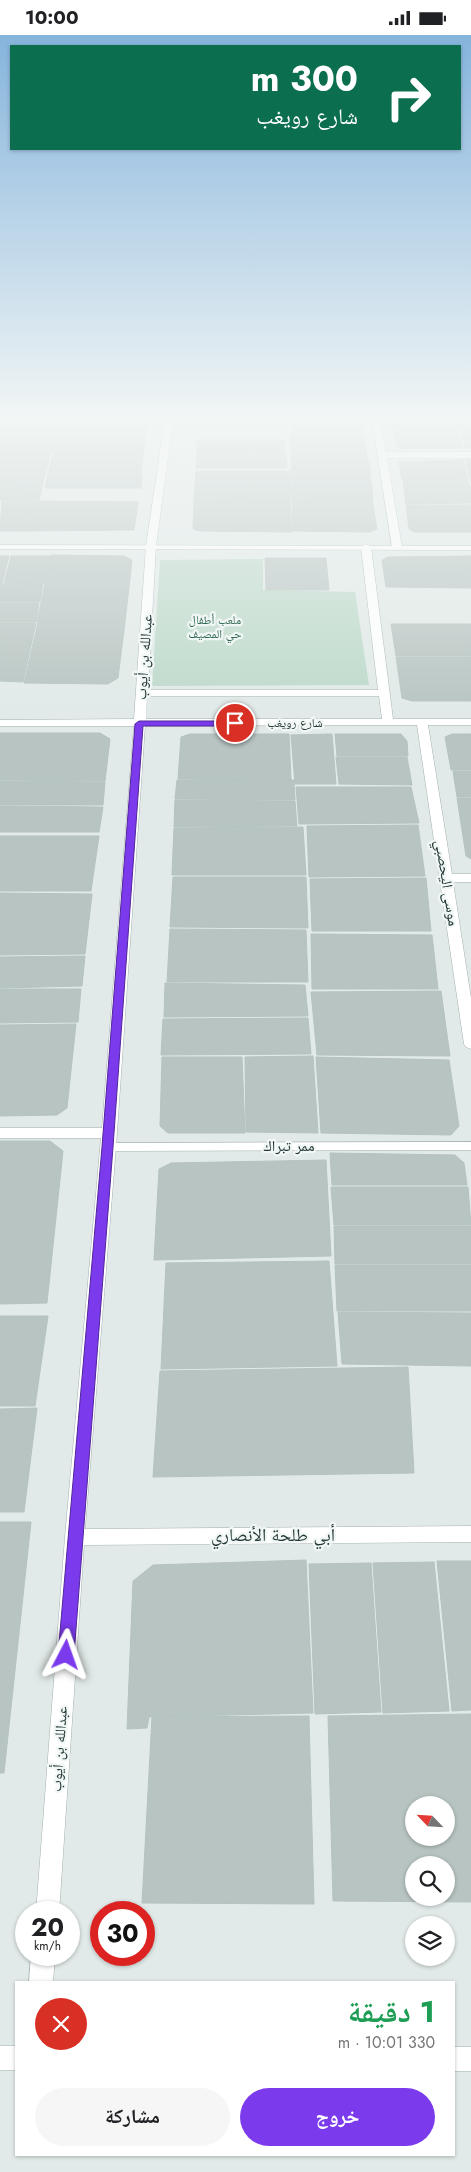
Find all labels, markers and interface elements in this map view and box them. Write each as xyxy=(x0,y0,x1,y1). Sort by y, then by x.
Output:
text: 10:00 xyxy=(25,4,79,31)
text: 300 m xyxy=(251,54,358,104)
icon: right xyxy=(376,65,441,130)
text: شارع رويغب xyxy=(256,100,358,132)
park label: ملعب أطفال حي المصيف xyxy=(188,611,242,644)
street label: عبدالله بن أيوب xyxy=(130,613,158,700)
pin xyxy=(214,702,256,744)
icon: arrive xyxy=(221,709,249,737)
street label: شارع رويغب xyxy=(267,714,323,732)
street label: موسى اليحصبي xyxy=(429,838,465,928)
street label: ممر تبراك xyxy=(263,1135,315,1157)
street label: أبي طلحة الأنصاري xyxy=(211,1522,335,1550)
position arrow xyxy=(39,1628,91,1680)
street label: عبدالله بن أيوب xyxy=(45,1705,73,1792)
north arrow xyxy=(405,1796,455,1846)
map controls xyxy=(405,1796,455,1966)
button: search xyxy=(405,1856,455,1906)
speed limit sign: 30 xyxy=(90,1901,155,1966)
text: 20 xyxy=(31,1909,64,1945)
button: layers xyxy=(405,1916,455,1966)
text: km/h xyxy=(34,1937,61,1955)
text: 1 دقيقة xyxy=(348,1990,435,2033)
button: close xyxy=(35,1998,87,2050)
text: 330 m · 10:01 xyxy=(338,2031,435,2054)
button: مشاركة xyxy=(35,2088,230,2146)
button: خروج xyxy=(240,2088,435,2146)

